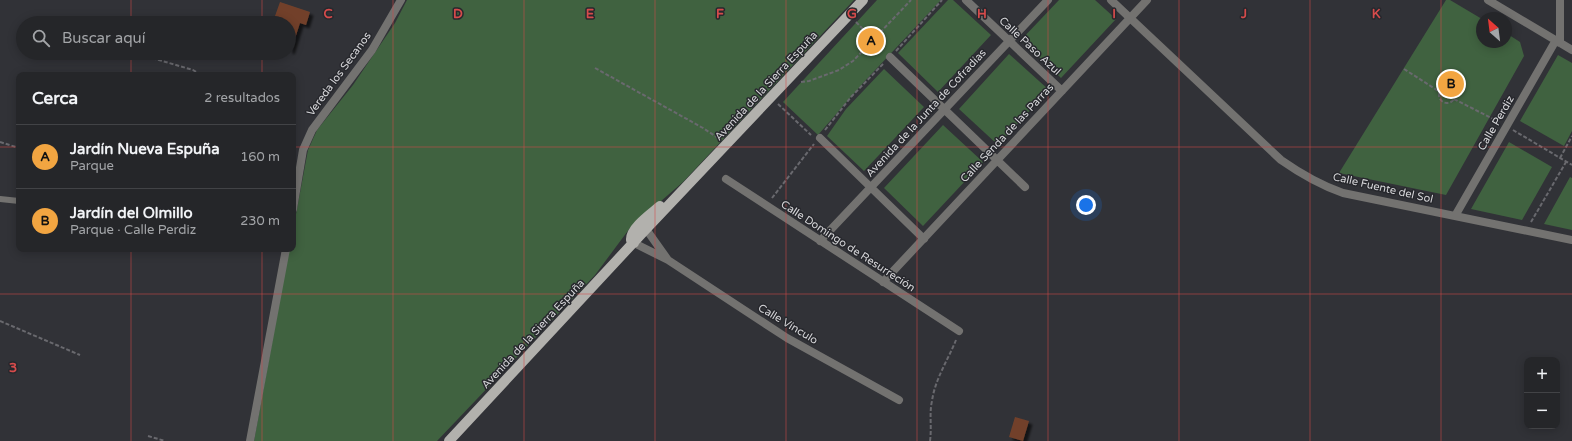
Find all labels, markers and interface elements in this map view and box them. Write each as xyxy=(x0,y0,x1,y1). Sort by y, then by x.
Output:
text: C xyxy=(323,6,333,22)
text: D xyxy=(453,6,463,22)
text: E xyxy=(586,6,594,22)
text: F xyxy=(716,6,724,22)
text: G xyxy=(847,6,857,22)
text: H xyxy=(977,6,987,22)
text: I xyxy=(1112,6,1116,22)
text: J xyxy=(1240,6,1247,22)
text: K xyxy=(1372,6,1381,22)
north arrow xyxy=(1476,12,1512,48)
street label: Calle Paso Azul xyxy=(996,14,1064,78)
search box xyxy=(16,16,296,60)
pin: A xyxy=(858,26,884,56)
icon: search xyxy=(30,27,52,49)
text: Buscar aquí xyxy=(62,29,145,47)
street label: Vereda los Secanos xyxy=(304,29,374,119)
street label: Avenida de la Sierra Espuña xyxy=(712,29,820,143)
street label: Avenida de la Junta de Cofradías xyxy=(863,46,989,180)
pin: B xyxy=(1438,69,1464,99)
street label: Calle Senda de las Parras xyxy=(958,81,1056,185)
text: Cerca xyxy=(32,88,78,109)
text: 2 resultados xyxy=(204,90,280,106)
street label: Calle Perdiz xyxy=(1475,93,1517,153)
text: Jardín Nueva Espuña xyxy=(70,140,220,158)
text: A xyxy=(40,149,50,165)
text: 160 m xyxy=(240,149,280,165)
text: Parque xyxy=(70,158,114,174)
street label: Calle Fuente del Sol xyxy=(1332,170,1434,206)
your location xyxy=(1076,195,1096,215)
street label: Calle Domingo de Resurreción xyxy=(778,198,918,294)
text: Jardín del Olmillo xyxy=(70,204,193,222)
text: B xyxy=(40,213,50,229)
text: 230 m xyxy=(240,213,280,229)
text: Parque · Calle Perdiz xyxy=(70,222,196,238)
street label: Avenida de la Sierra Espuña xyxy=(479,277,587,391)
street label: Calle Vínculo xyxy=(756,301,820,347)
map controls xyxy=(1524,357,1560,429)
button: + xyxy=(1524,357,1560,393)
text: 3 xyxy=(9,360,17,376)
button: − xyxy=(1524,393,1560,429)

